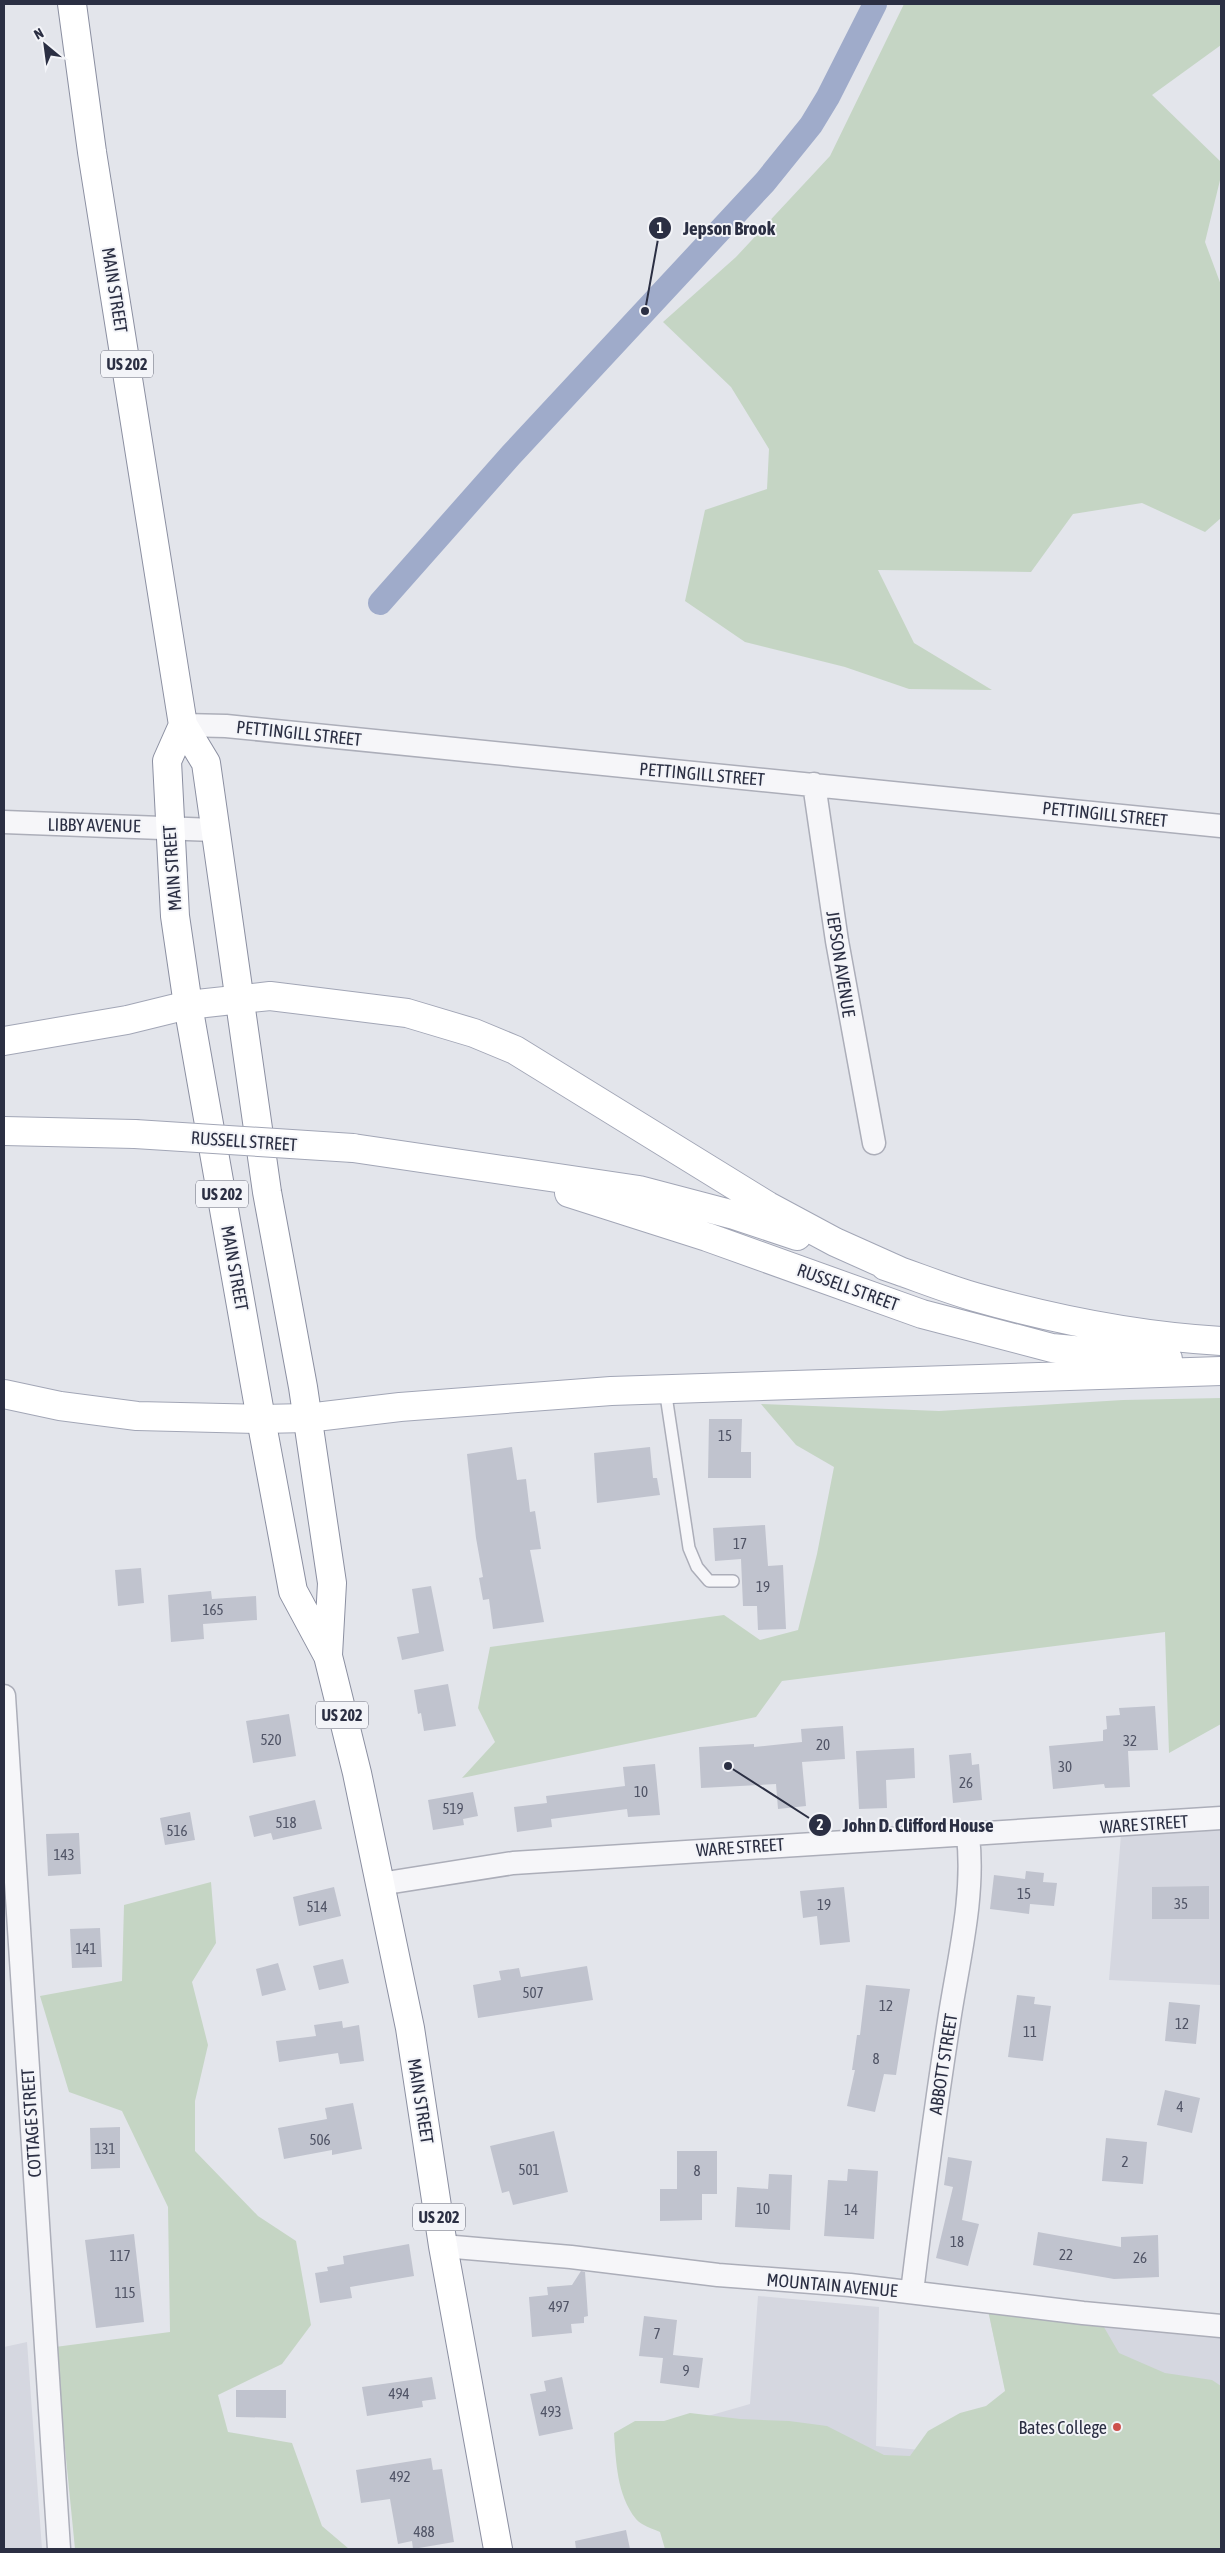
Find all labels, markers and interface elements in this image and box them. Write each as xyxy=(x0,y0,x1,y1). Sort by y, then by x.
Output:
north arrow xyxy=(20,20,70,70)
text: N xyxy=(31,25,46,43)
callout: Jepson Brook xyxy=(648,211,785,245)
text: Jepson Brook xyxy=(682,217,776,239)
text: 1 xyxy=(656,219,664,236)
street label: MAIN STREET xyxy=(98,246,132,334)
road number: US 202 xyxy=(101,350,153,378)
street label: PETTINGILL STREET xyxy=(235,716,363,750)
street label: PETTINGILL STREET xyxy=(638,758,766,790)
street label: PETTINGILL STREET xyxy=(1041,797,1169,831)
street label: LIBBY AVENUE xyxy=(47,814,141,836)
street label: MAIN STREET xyxy=(159,824,185,912)
street label: JEPSON AVENUE xyxy=(822,909,860,1019)
street label: RUSSELL STREET xyxy=(190,1127,298,1155)
road number: US 202 xyxy=(196,1180,248,1208)
street label: MAIN STREET xyxy=(217,1224,253,1312)
street label: RUSSELL STREET xyxy=(794,1259,902,1315)
house number: 15 xyxy=(718,1427,732,1444)
house number: 17 xyxy=(733,1535,747,1552)
house number: 19 xyxy=(756,1578,770,1595)
house number: 165 xyxy=(202,1601,224,1618)
road number: US 202 xyxy=(316,1702,368,1728)
house number: 520 xyxy=(260,1731,282,1748)
house number: 32 xyxy=(1123,1732,1137,1749)
house number: 20 xyxy=(816,1736,830,1753)
house number: 30 xyxy=(1058,1758,1072,1775)
house number: 26 xyxy=(959,1774,973,1791)
house number: 10 xyxy=(634,1783,648,1800)
house number: 519 xyxy=(442,1800,464,1817)
callout: John D. Clifford House xyxy=(808,1808,1004,1842)
street label: WARE STREET xyxy=(1099,1810,1189,1838)
house number: 518 xyxy=(275,1814,297,1831)
text: John D. Clifford House xyxy=(841,1814,994,1836)
text: 2 xyxy=(816,1816,824,1833)
house number: 516 xyxy=(166,1822,188,1839)
street label: WARE STREET xyxy=(695,1833,785,1861)
house number: 143 xyxy=(53,1846,75,1863)
house number: 15 xyxy=(1017,1885,1031,1902)
house number: 35 xyxy=(1174,1895,1188,1912)
house number: 19 xyxy=(817,1896,831,1913)
house number: 514 xyxy=(306,1898,328,1915)
house number: 141 xyxy=(75,1940,97,1957)
house number: 507 xyxy=(522,1984,544,2001)
house number: 12 xyxy=(879,1997,893,2014)
street label: ABBOTT STREET xyxy=(925,2012,961,2116)
house number: 12 xyxy=(1175,2015,1189,2032)
house number: 11 xyxy=(1023,2023,1037,2040)
house number: 8 xyxy=(872,2050,880,2067)
street label: MAIN STREET xyxy=(404,2057,438,2145)
street label: COTTAGE STREET xyxy=(17,2068,45,2178)
house number: 4 xyxy=(1176,2098,1184,2115)
house number: 506 xyxy=(309,2131,331,2148)
house number: 131 xyxy=(94,2140,116,2157)
house number: 2 xyxy=(1121,2153,1129,2170)
house number: 501 xyxy=(518,2161,540,2178)
house number: 8 xyxy=(693,2162,701,2179)
house number: 10 xyxy=(756,2200,770,2217)
house number: 14 xyxy=(844,2201,858,2218)
road number: US 202 xyxy=(413,2204,465,2230)
house number: 18 xyxy=(950,2233,964,2250)
house number: 22 xyxy=(1059,2246,1073,2263)
house number: 117 xyxy=(109,2247,131,2264)
house number: 26 xyxy=(1133,2249,1147,2266)
street label: MOUNTAIN AVENUE xyxy=(766,2269,899,2301)
house number: 115 xyxy=(114,2284,136,2301)
house number: 497 xyxy=(548,2298,570,2315)
house number: 7 xyxy=(653,2325,661,2342)
house number: 9 xyxy=(682,2362,690,2379)
house number: 494 xyxy=(388,2385,410,2402)
house number: 493 xyxy=(540,2403,562,2420)
place label: Bates College xyxy=(1018,2417,1107,2438)
marker: Bates College xyxy=(1111,2421,1123,2433)
house number: 492 xyxy=(389,2468,411,2485)
house number: 488 xyxy=(413,2523,435,2540)

